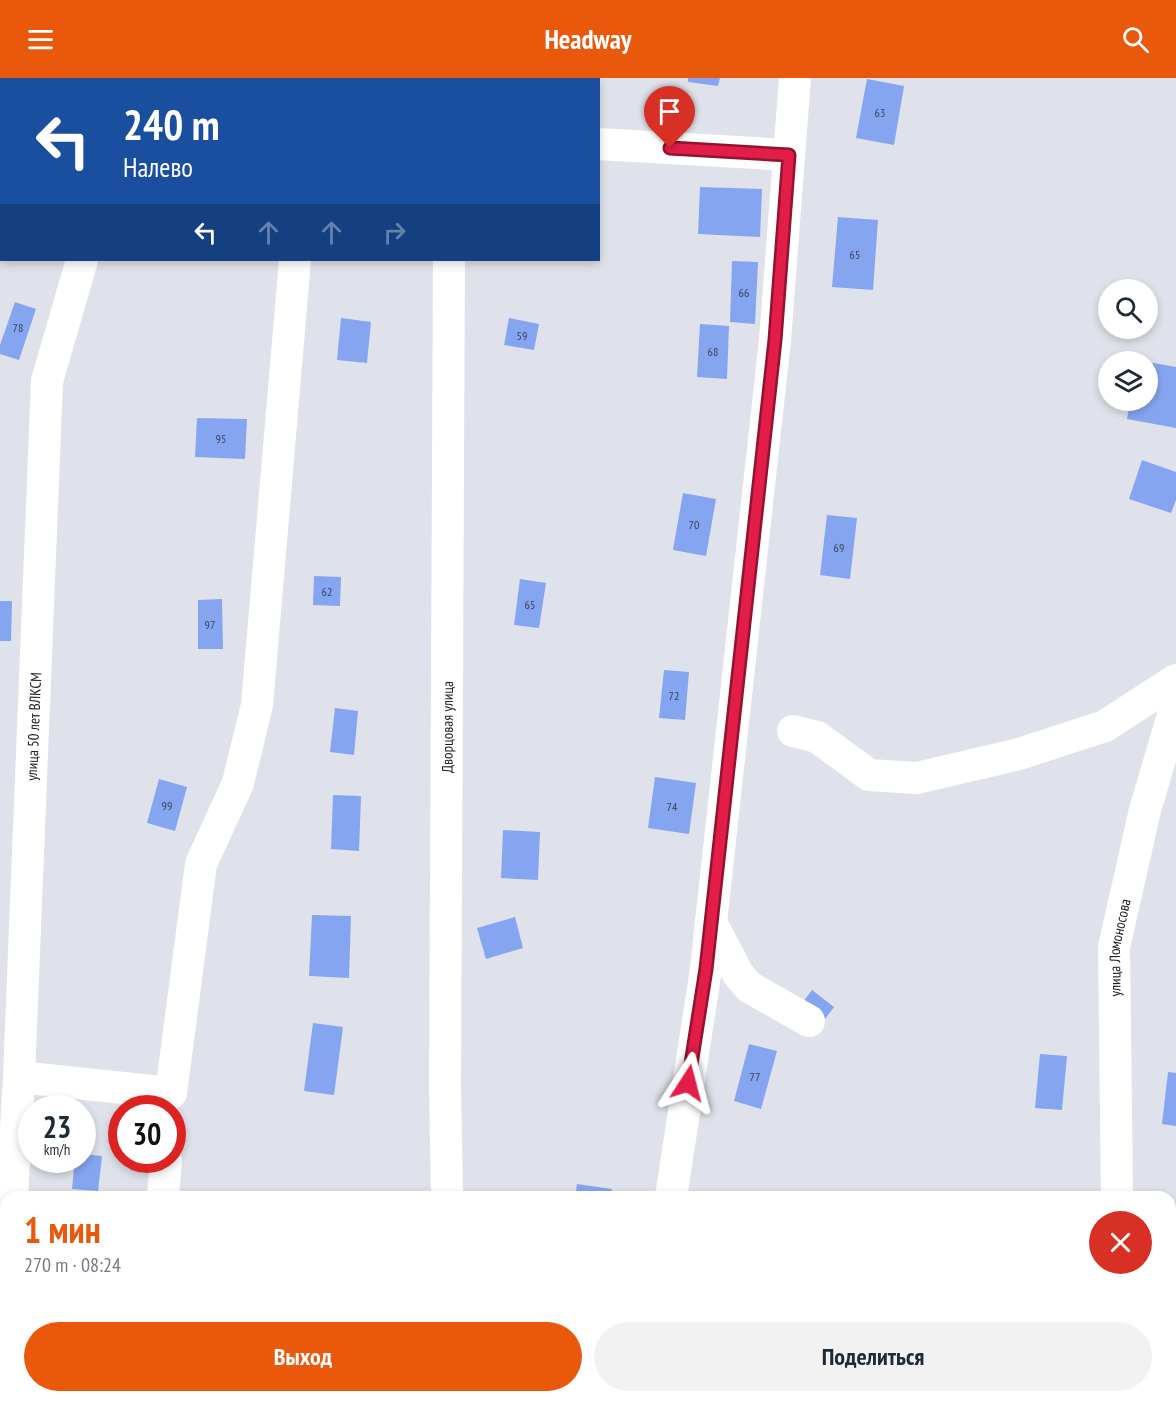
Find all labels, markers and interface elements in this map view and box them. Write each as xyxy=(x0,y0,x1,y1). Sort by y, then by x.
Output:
text: Headway xyxy=(544,22,632,56)
icon: menu xyxy=(24,23,57,56)
icon: search xyxy=(1119,23,1152,56)
pin xyxy=(644,86,695,148)
icon: arrive xyxy=(653,95,686,128)
text: 240 m xyxy=(123,97,220,152)
icon: left xyxy=(24,102,102,180)
house number: 63 xyxy=(875,105,885,120)
text: Налево xyxy=(123,150,193,184)
icon: left xyxy=(189,216,222,249)
icon: ahead xyxy=(252,216,285,249)
icon: ahead xyxy=(315,216,348,249)
icon: right xyxy=(378,216,411,249)
house number: 65 xyxy=(850,247,860,262)
map controls xyxy=(1098,279,1158,411)
button: search xyxy=(1098,279,1158,339)
house number: 66 xyxy=(739,285,749,300)
house number: 78 xyxy=(13,320,23,335)
house number: 59 xyxy=(517,328,527,343)
house number: 68 xyxy=(708,344,718,359)
button: layers xyxy=(1098,351,1158,411)
house number: 95 xyxy=(216,431,226,446)
house number: 70 xyxy=(689,517,699,532)
house number: 69 xyxy=(834,540,844,555)
house number: 62 xyxy=(322,584,332,599)
house number: 65 xyxy=(525,597,535,612)
house number: 97 xyxy=(205,617,215,632)
street label: улица 50 лет ВЛКСМ xyxy=(21,672,45,781)
street label: Дворцовая улица xyxy=(437,681,456,773)
house number: 72 xyxy=(669,688,679,703)
house number: 99 xyxy=(162,798,172,813)
house number: 74 xyxy=(667,799,678,814)
street label: улица Ломоносова xyxy=(1104,897,1134,997)
position arrow xyxy=(656,1051,720,1115)
house number: 77 xyxy=(750,1069,760,1084)
speed limit sign: 30 xyxy=(108,1095,186,1173)
text: 23 xyxy=(43,1107,71,1146)
text: km/h xyxy=(44,1140,70,1159)
text: 1 мин xyxy=(24,1206,101,1253)
button: close xyxy=(1089,1211,1152,1274)
text: 270 m · 08:24 xyxy=(24,1252,121,1278)
button: Выход xyxy=(24,1322,582,1391)
button: Поделиться xyxy=(594,1322,1152,1391)

